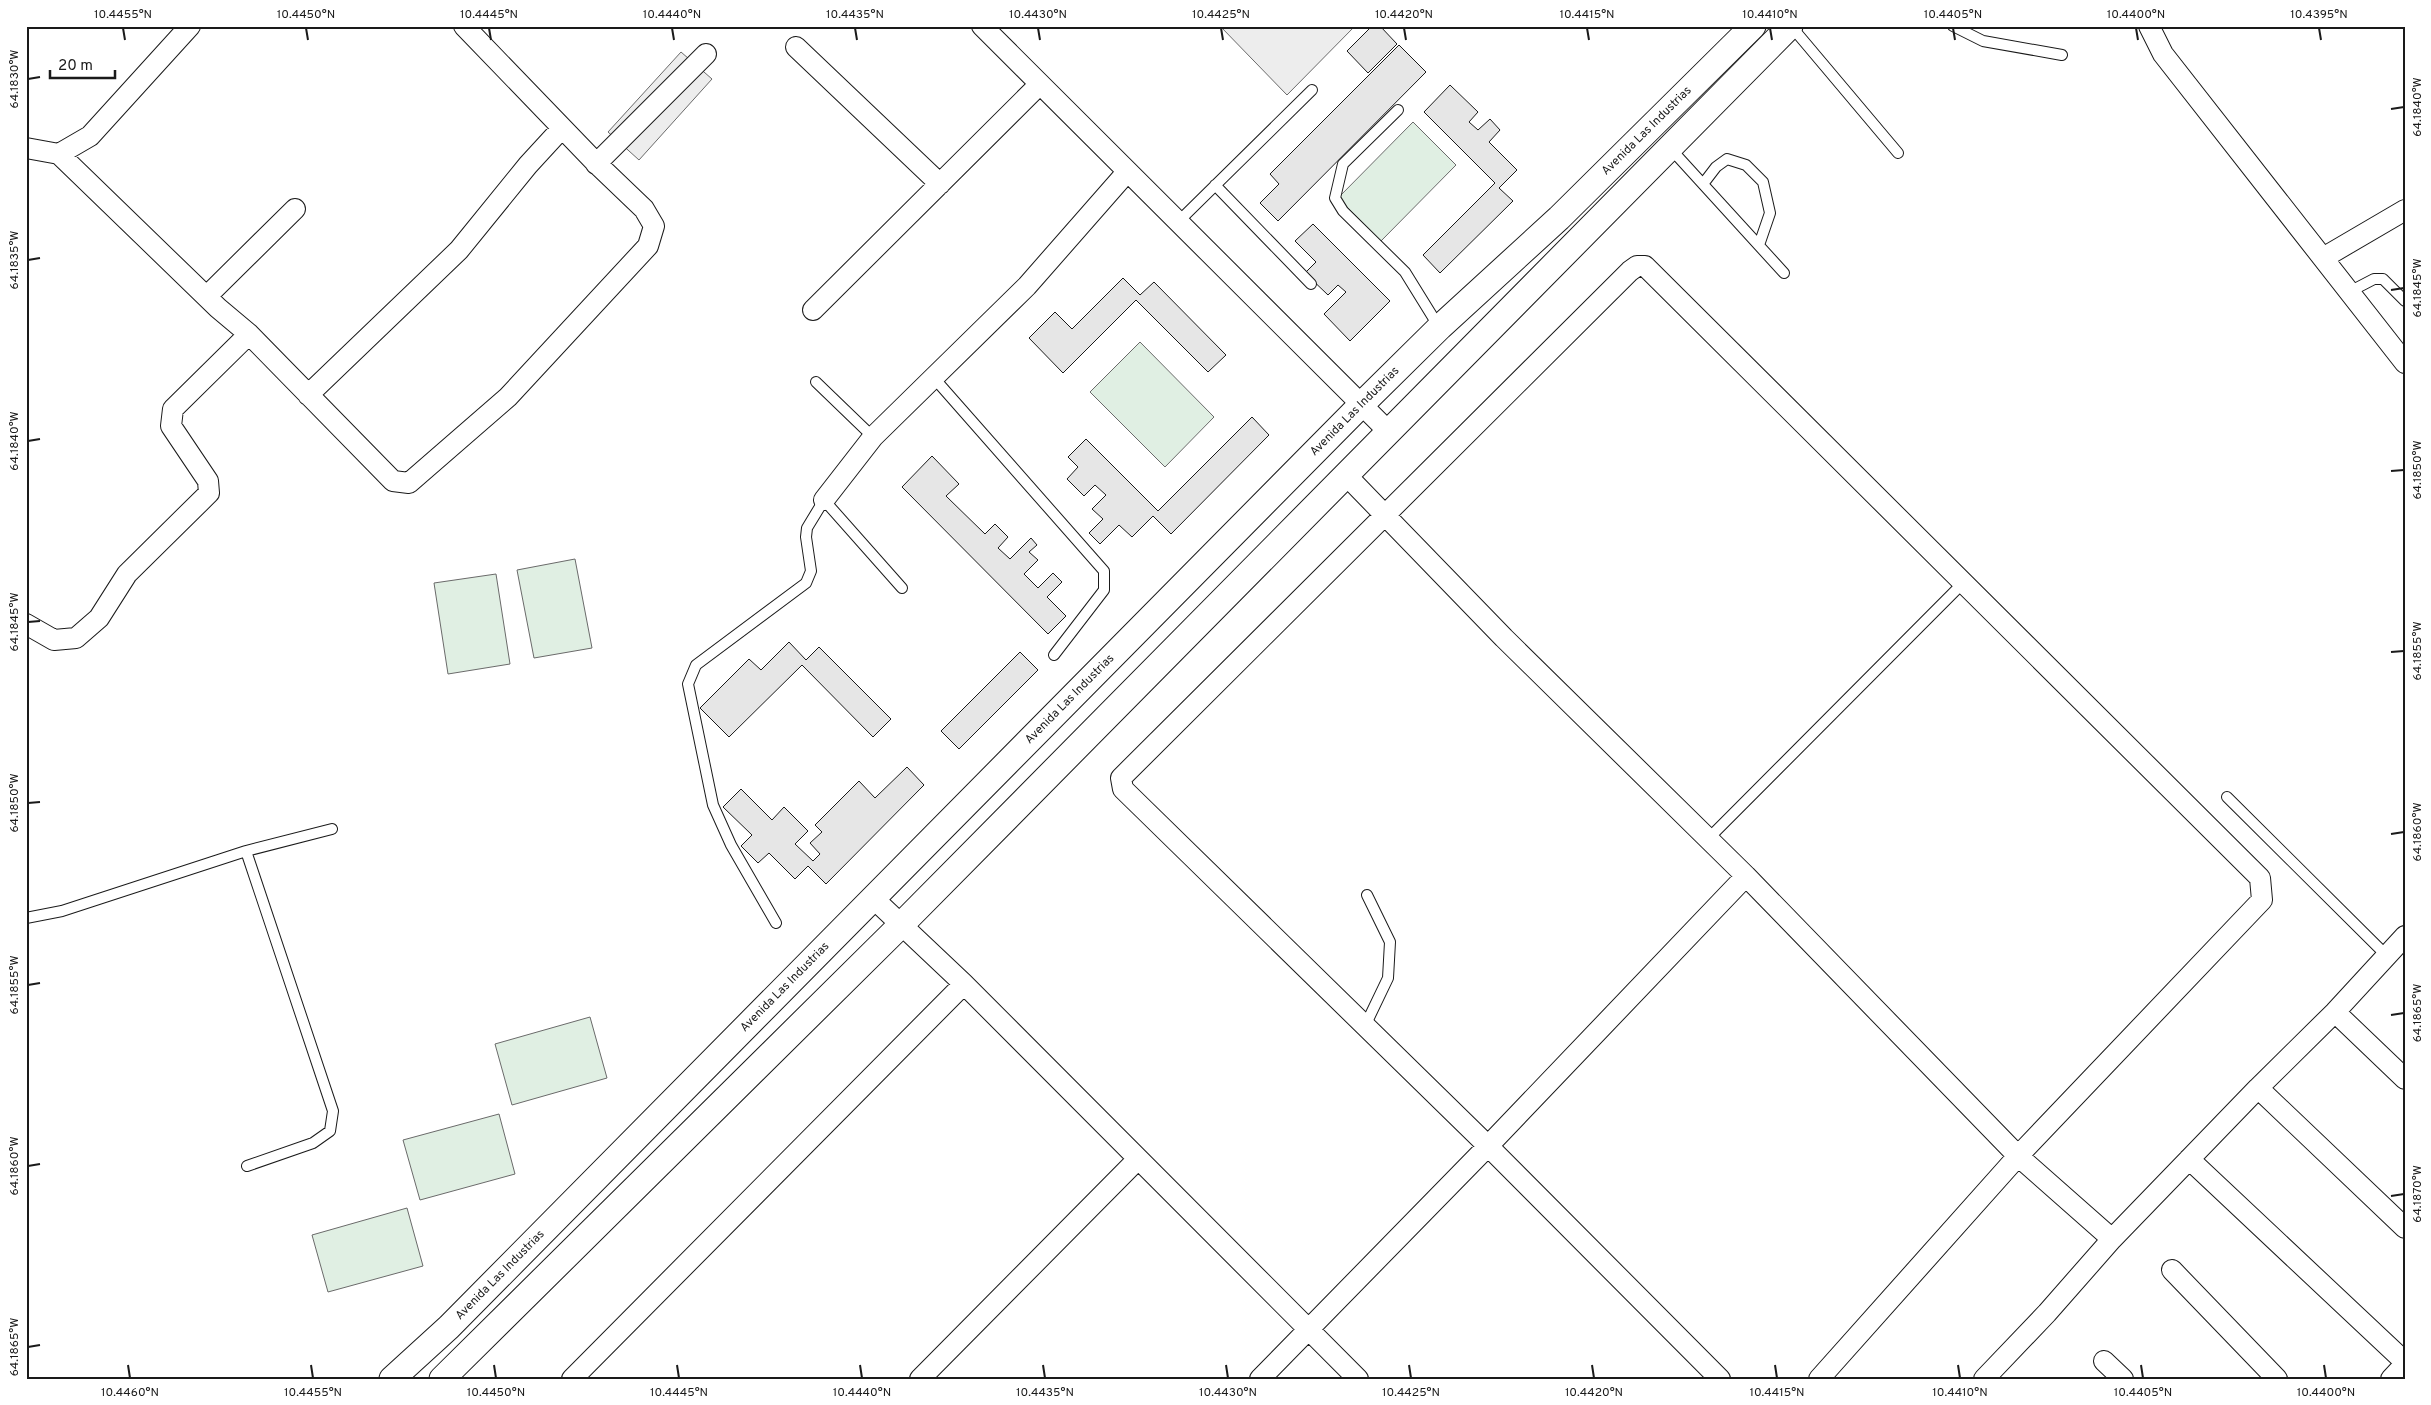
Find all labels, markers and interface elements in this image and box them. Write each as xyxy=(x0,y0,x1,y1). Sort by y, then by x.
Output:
text: 10.4455°N xyxy=(94,7,152,23)
text: 10.4450°N xyxy=(277,7,335,23)
text: 10.4445°N xyxy=(460,7,518,23)
text: 10.4440°N xyxy=(643,7,701,23)
text: 10.4435°N xyxy=(826,7,884,23)
text: 10.4430°N xyxy=(1009,7,1067,23)
text: 10.4425°N xyxy=(1192,7,1250,23)
text: 10.4420°N xyxy=(1375,7,1433,23)
text: 10.4415°N xyxy=(1559,7,1615,23)
text: 10.4410°N xyxy=(1742,7,1798,23)
text: 10.4405°N xyxy=(1924,7,1982,23)
text: 10.4400°N xyxy=(2107,7,2165,23)
text: 10.4395°N xyxy=(2290,7,2348,23)
scale bar xyxy=(50,48,115,80)
text: 64.1830°W xyxy=(7,50,23,108)
text: 20 m xyxy=(58,57,93,76)
text: 64.1840°W xyxy=(2410,77,2426,137)
street label: Avenida Las Industrias xyxy=(1598,83,1695,179)
text: 64.1835°W xyxy=(7,231,23,289)
text: 64.1845°W xyxy=(2410,259,2426,318)
street label: Avenida Las Industrias xyxy=(1307,363,1403,460)
text: 64.1840°W xyxy=(7,411,23,471)
text: 64.1850°W xyxy=(2410,440,2426,500)
text: 64.1845°W xyxy=(7,593,23,652)
text: 64.1855°W xyxy=(2410,622,2426,681)
street label: Avenida Las Industrias xyxy=(1022,651,1118,748)
text: 64.1850°W xyxy=(7,773,23,833)
text: 64.1860°W xyxy=(2410,803,2426,861)
street label: Avenida Las Industrias xyxy=(737,939,833,1036)
text: 64.1855°W xyxy=(7,956,23,1015)
text: 64.1865°W xyxy=(2410,984,2426,1042)
text: 64.1860°W xyxy=(7,1137,23,1195)
text: 64.1870°W xyxy=(2410,1165,2426,1223)
street label: Avenida Las Industrias xyxy=(452,1227,548,1324)
text: 64.1865°W xyxy=(7,1318,23,1376)
text: 10.4460°N xyxy=(101,1385,159,1401)
text: 10.4455°N xyxy=(284,1385,342,1401)
text: 10.4450°N xyxy=(467,1385,525,1401)
text: 10.4445°N xyxy=(650,1385,708,1401)
text: 10.4440°N xyxy=(833,1385,891,1401)
text: 10.4435°N xyxy=(1016,1385,1074,1401)
text: 10.4430°N xyxy=(1199,1385,1257,1401)
text: 10.4425°N xyxy=(1382,1385,1440,1401)
text: 10.4420°N xyxy=(1565,1385,1623,1401)
text: 10.4415°N xyxy=(1749,1385,1805,1401)
text: 10.4410°N xyxy=(1932,1385,1988,1401)
text: 10.4405°N xyxy=(2114,1385,2172,1401)
text: 10.4400°N xyxy=(2297,1385,2355,1401)

